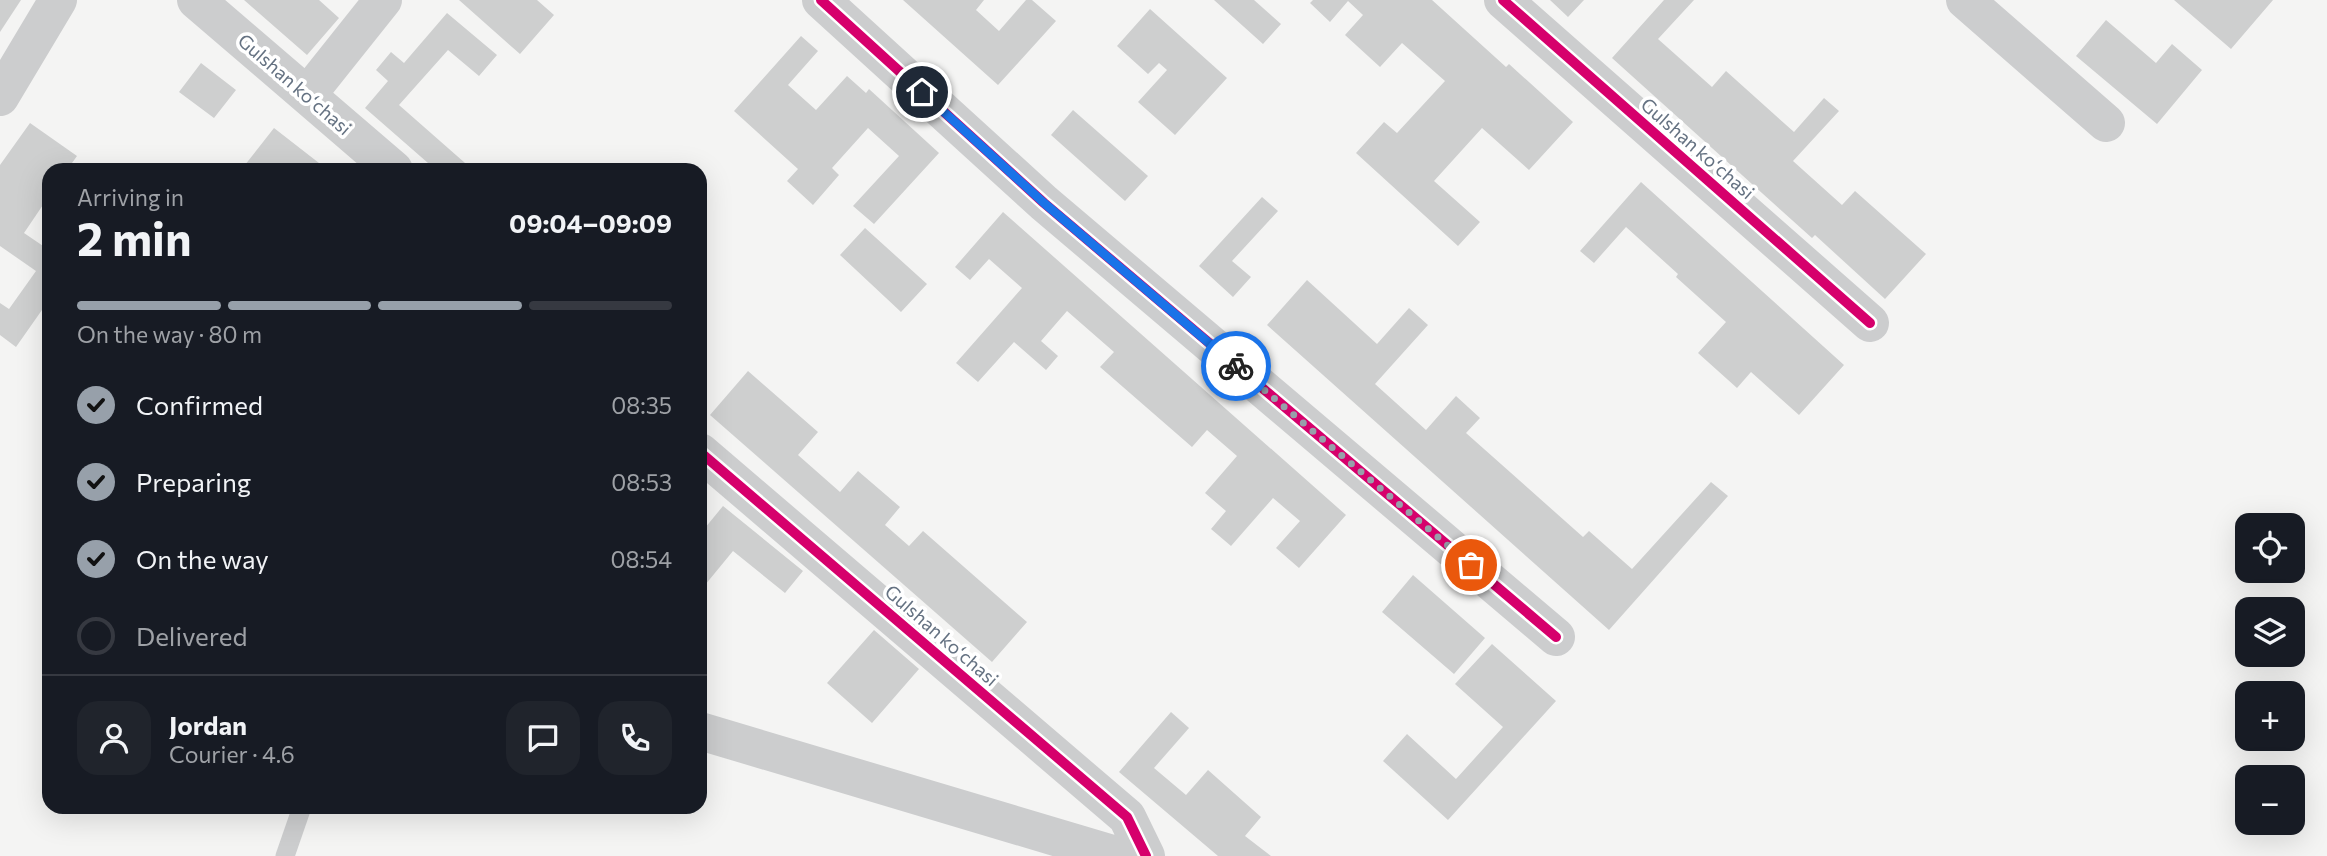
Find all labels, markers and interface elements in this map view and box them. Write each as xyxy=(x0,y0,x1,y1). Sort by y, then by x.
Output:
street label: Gulshan koʻchasi xyxy=(234,29,356,139)
pin xyxy=(892,62,952,122)
icon: home xyxy=(903,73,941,111)
street label: Gulshan koʻchasi xyxy=(1637,93,1759,203)
text: Arriving in xyxy=(77,183,184,211)
text: 09:04–09:09 xyxy=(509,207,672,238)
text: 2 min xyxy=(77,209,192,265)
text: On the way · 80 m xyxy=(77,320,262,348)
courier xyxy=(1201,331,1271,401)
icon: bike xyxy=(1217,347,1255,385)
icon: check xyxy=(77,386,115,424)
text: Confirmed xyxy=(136,389,263,420)
text: 08:35 xyxy=(611,391,672,419)
icon: check xyxy=(77,463,115,501)
text: Preparing xyxy=(136,466,251,497)
text: 08:53 xyxy=(611,468,672,496)
map controls xyxy=(2235,513,2305,835)
button: locate xyxy=(2235,513,2305,583)
pin xyxy=(1441,535,1501,595)
icon: check xyxy=(77,540,115,578)
text: On the way xyxy=(136,543,269,574)
text: 08:54 xyxy=(611,545,672,573)
icon: bag xyxy=(1452,546,1490,584)
street label: Gulshan koʻchasi xyxy=(881,580,1003,690)
button: layers xyxy=(2235,597,2305,667)
text: Delivered xyxy=(136,620,247,651)
button: + xyxy=(2235,681,2305,751)
button: person xyxy=(77,701,151,775)
button: chat xyxy=(506,701,580,775)
button: phone xyxy=(598,701,672,775)
text: Jordan xyxy=(169,709,247,740)
text: Courier · 4.6 xyxy=(169,740,295,768)
button: − xyxy=(2235,765,2305,835)

